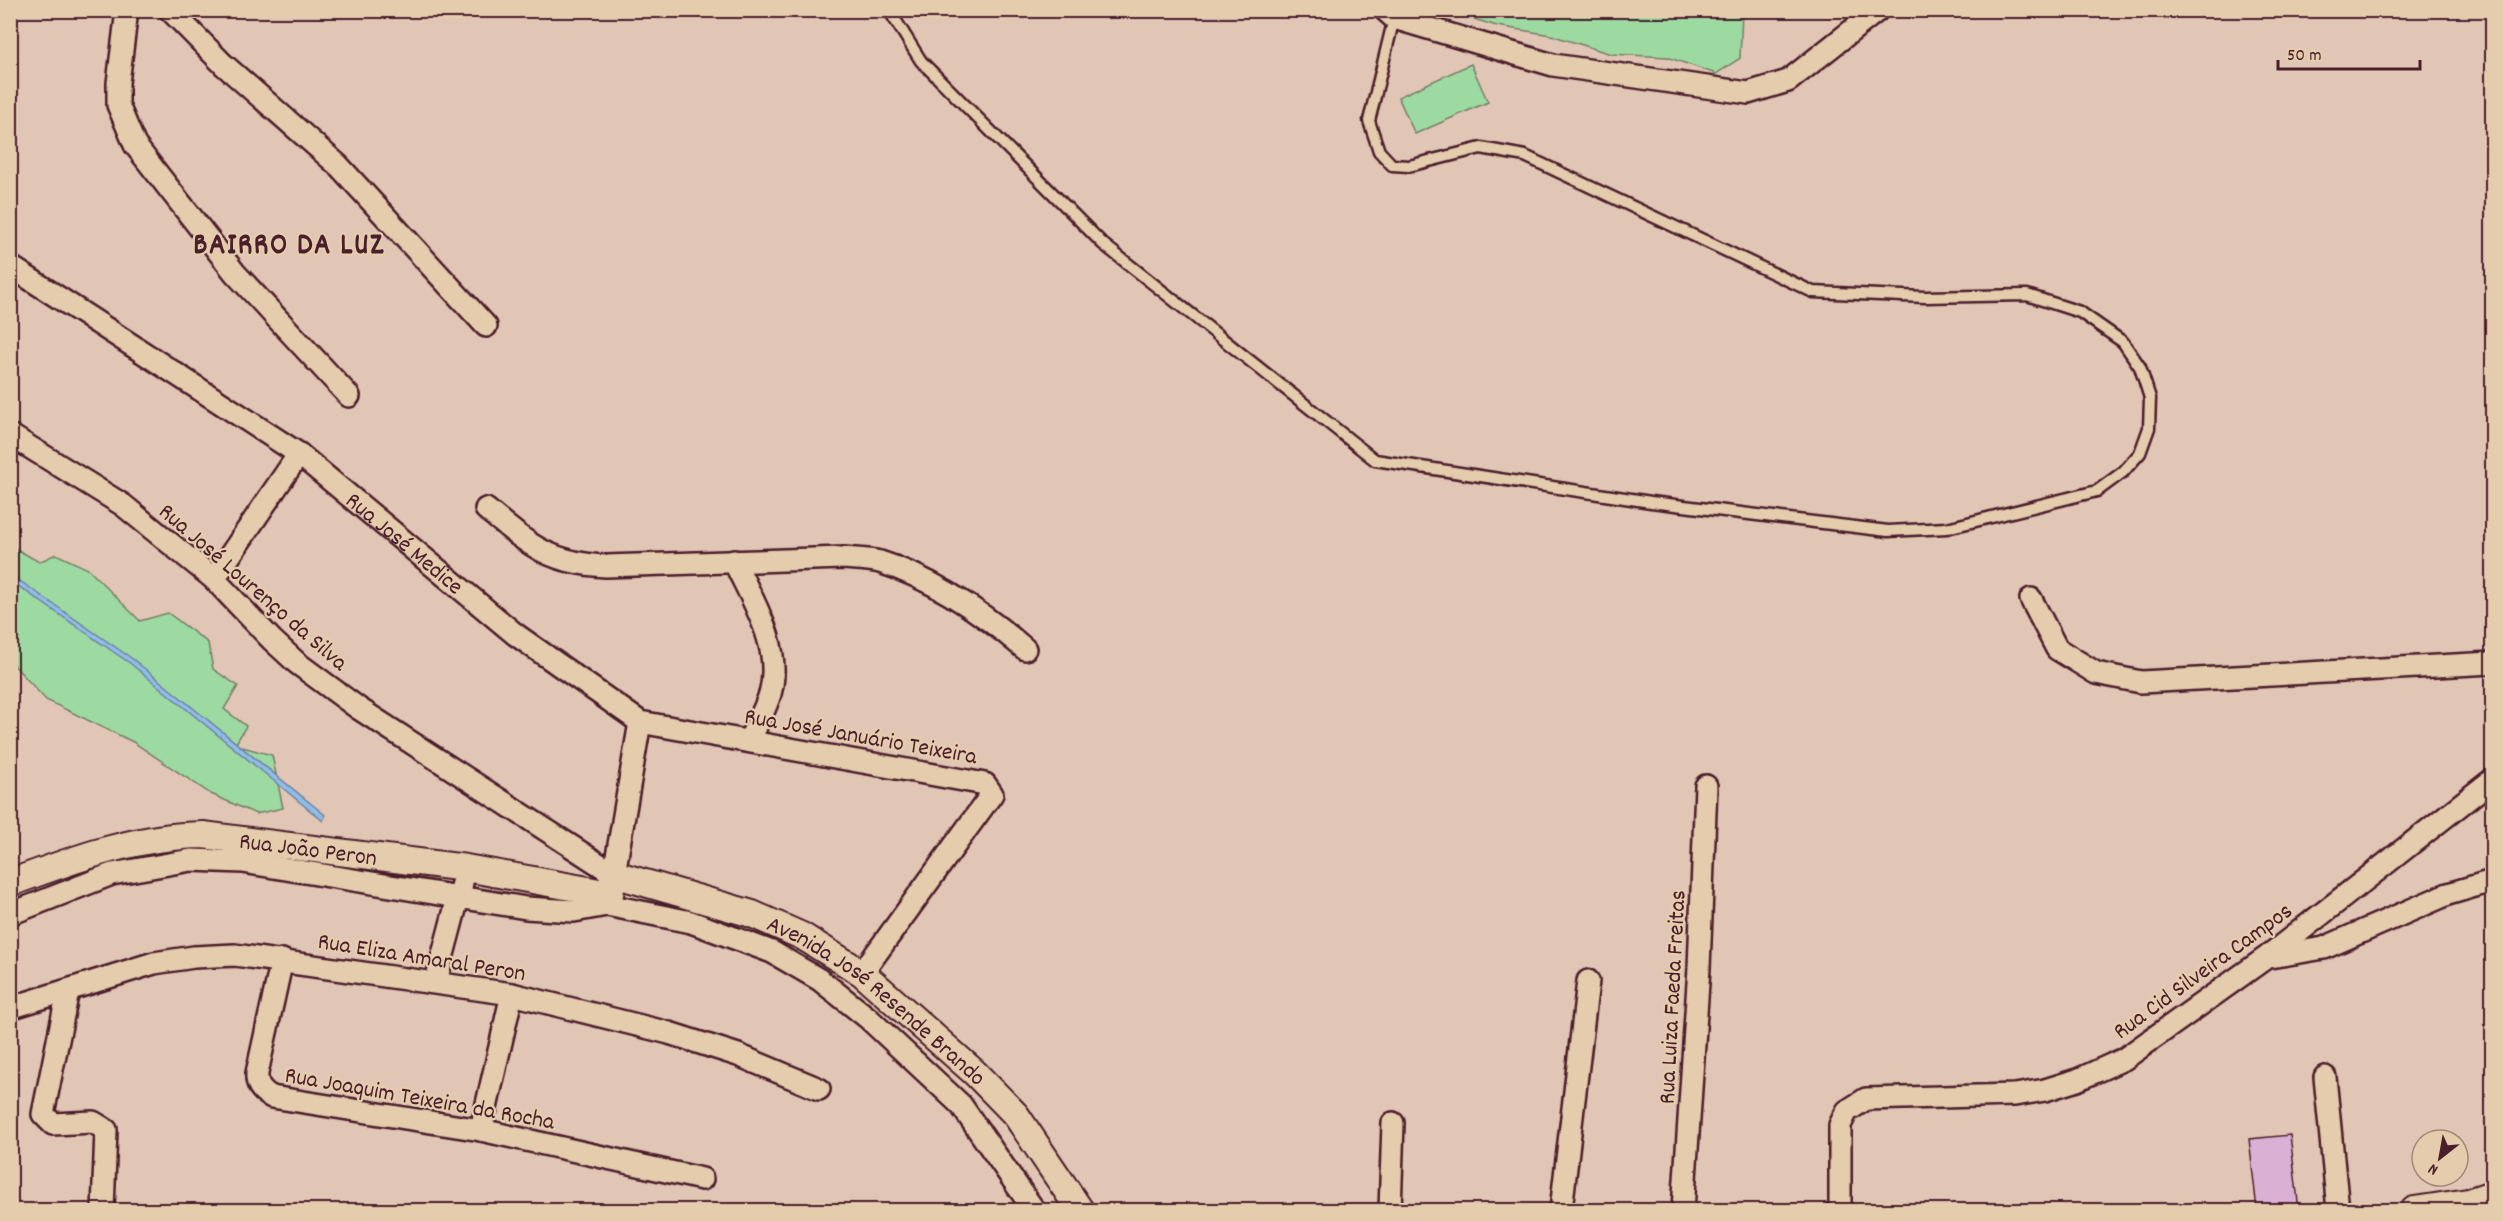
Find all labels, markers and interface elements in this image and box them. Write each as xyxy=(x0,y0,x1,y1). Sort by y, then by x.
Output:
scale bar xyxy=(2278,33,2420,71)
text: 50 m xyxy=(2287,44,2322,69)
district label: BAIRRO DA LUZ xyxy=(193,226,385,269)
street label: Rua José Medice xyxy=(337,485,470,604)
street label: Rua José Lourenço da Silva xyxy=(150,496,355,681)
street label: Rua José Januário Teixeira xyxy=(742,701,980,775)
street label: Rua João Peron xyxy=(237,826,379,877)
street label: Rua Luiza Faeda Freitas xyxy=(1651,889,1697,1105)
street label: Rua Cid Silveira Campos xyxy=(2107,896,2301,1049)
street label: Avenida José Resende Brando xyxy=(761,909,993,1095)
street label: Rua Eliza Amaral Peron xyxy=(315,926,528,992)
street label: Rua Joaquim Teixeira da Rocha xyxy=(282,1059,558,1141)
north arrow xyxy=(2410,1128,2470,1188)
text: N xyxy=(2424,1157,2443,1181)

